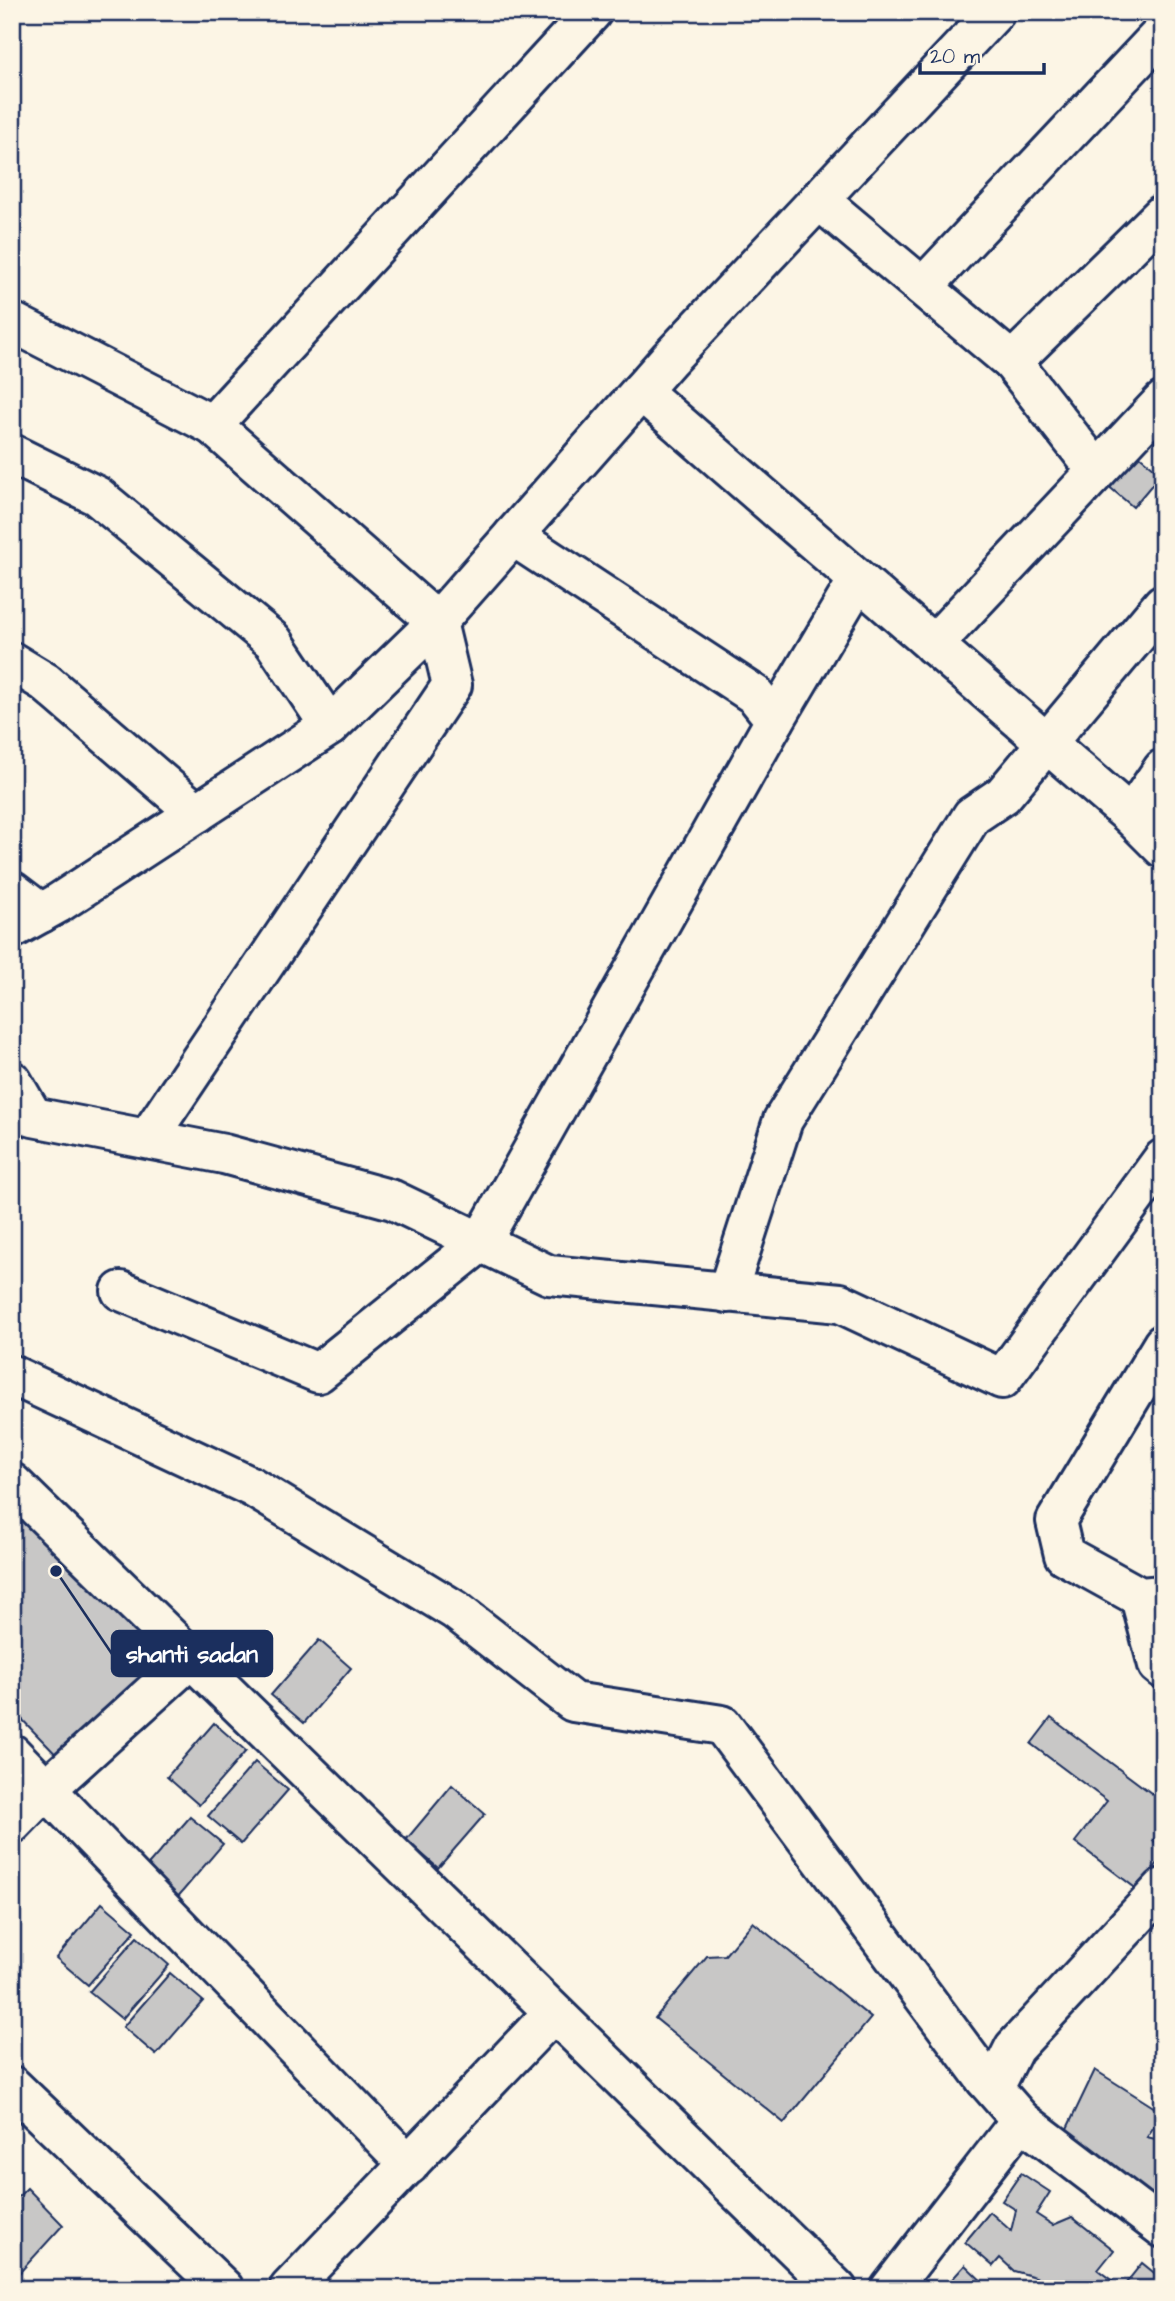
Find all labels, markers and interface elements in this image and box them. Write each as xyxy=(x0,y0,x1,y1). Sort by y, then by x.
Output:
scale bar xyxy=(920,32,1044,76)
text: 20 m xyxy=(930,42,981,71)
callout: shanti sadan xyxy=(112,1631,272,1676)
text: shanti sadan xyxy=(126,1638,258,1672)

